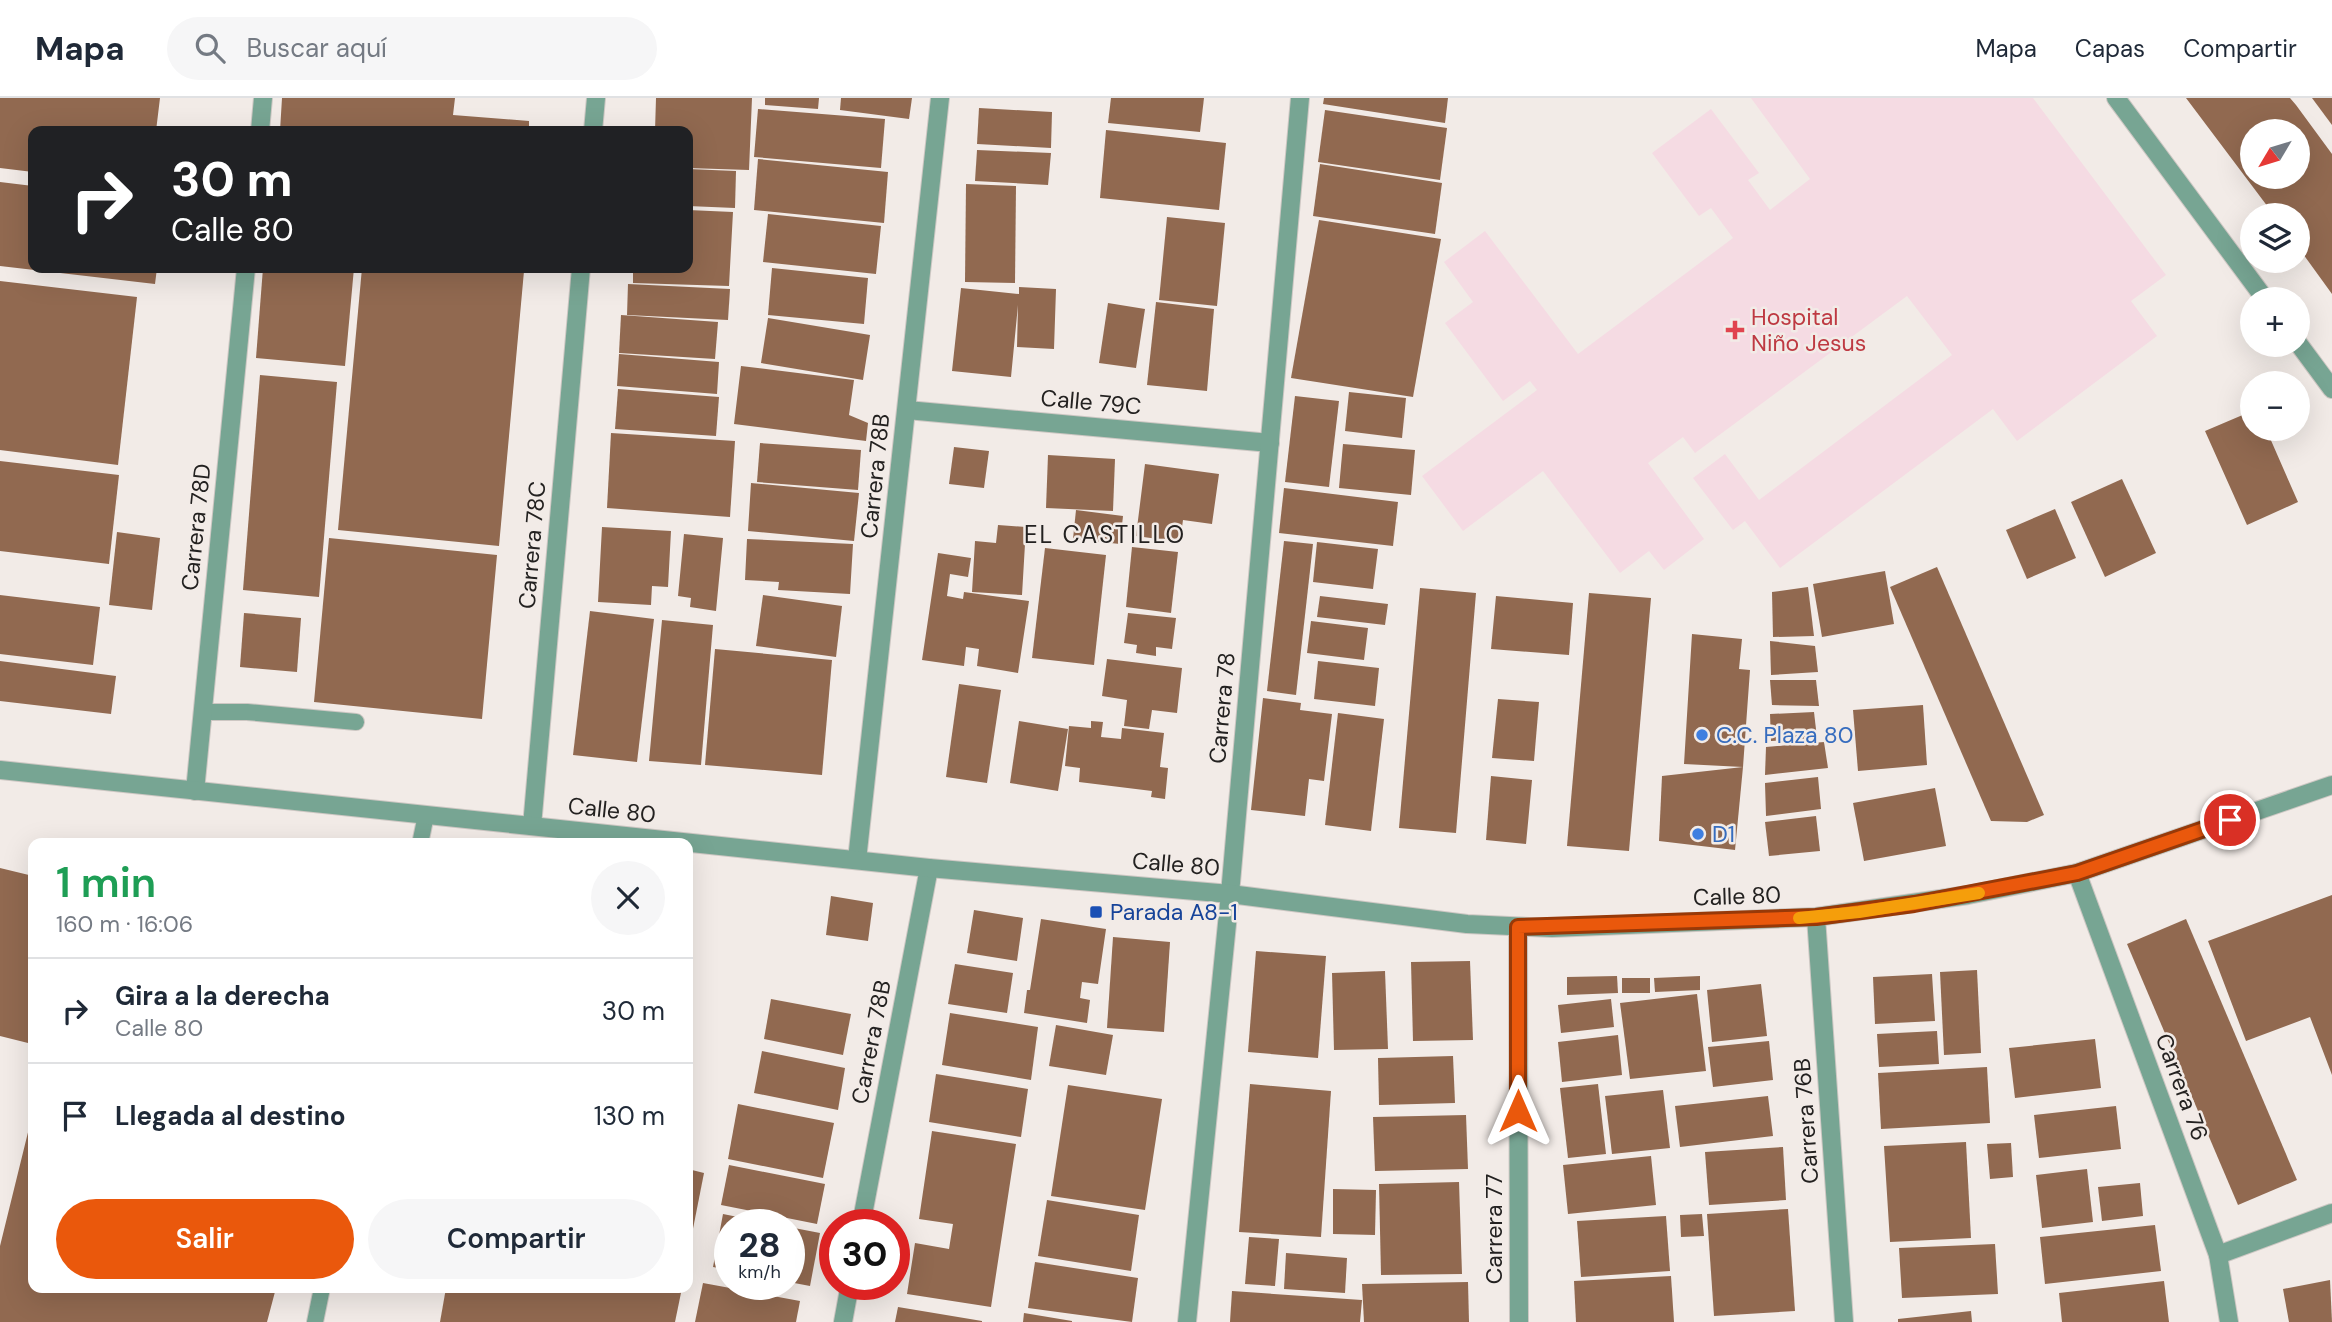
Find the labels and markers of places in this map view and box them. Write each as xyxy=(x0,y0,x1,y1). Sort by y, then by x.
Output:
place label: Hospital Niño Jesus xyxy=(1751,302,1866,358)
marker: Hospital Niño Jesus xyxy=(1725,320,1745,340)
place label: C.C. Plaza 80 xyxy=(1716,720,1853,750)
marker: C.C. Plaza 80 xyxy=(1694,727,1710,743)
pin xyxy=(2200,790,2260,850)
place label: D1 xyxy=(1712,819,1735,849)
marker: D1 xyxy=(1690,826,1706,842)
place label: Parada A8-1 xyxy=(1110,897,1238,927)
marker: Parada A8-1 xyxy=(1088,904,1104,920)

